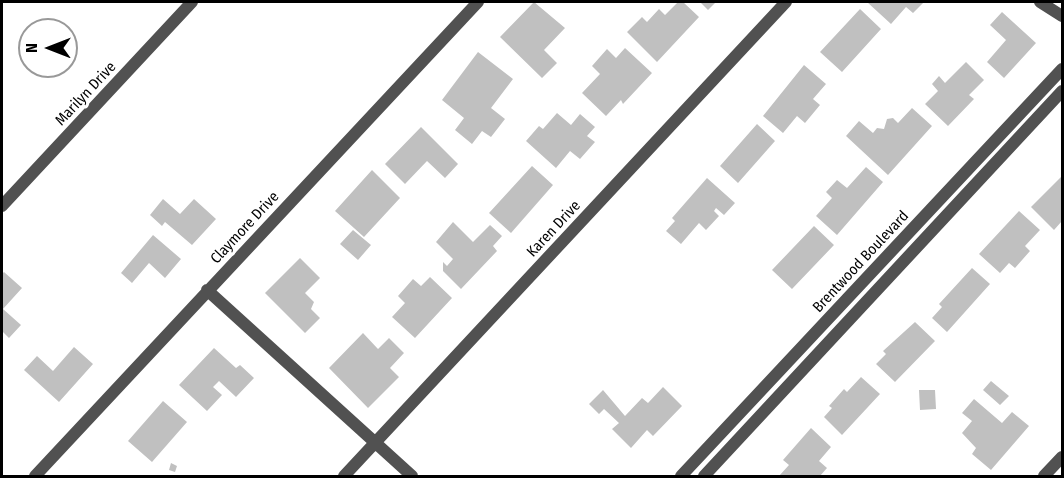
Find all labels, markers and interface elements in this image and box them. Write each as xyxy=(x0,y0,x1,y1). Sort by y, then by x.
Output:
north arrow xyxy=(18,18,78,78)
text: N xyxy=(22,43,41,53)
street label: Marilyn Drive xyxy=(52,58,120,130)
street label: Claymore Drive xyxy=(207,188,283,268)
street label: Karen Drive xyxy=(523,197,585,261)
street label: Brentwood Boulevard xyxy=(809,207,913,317)

